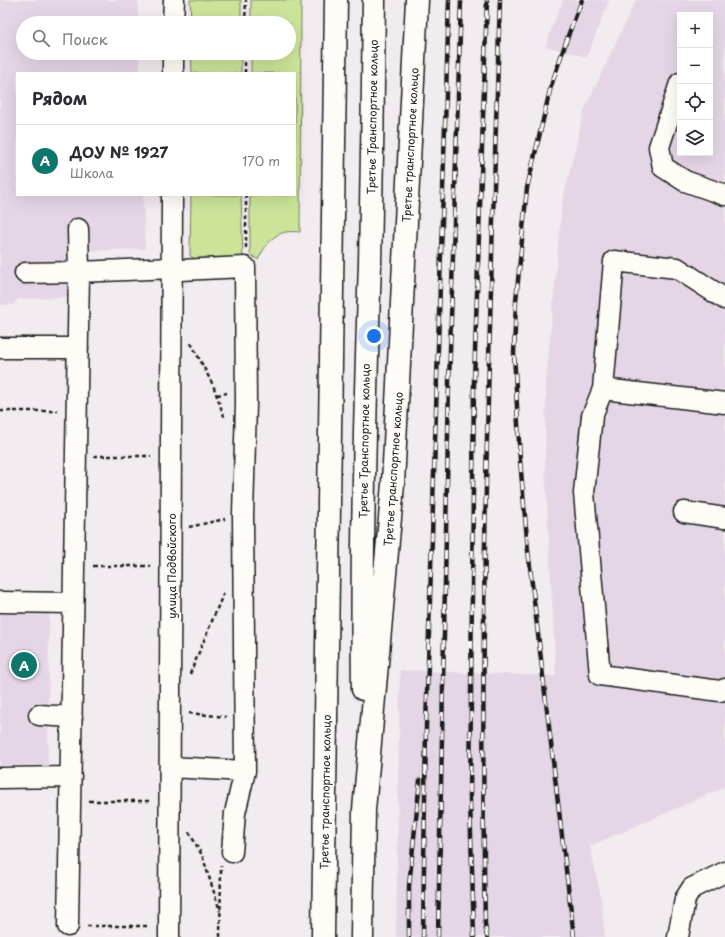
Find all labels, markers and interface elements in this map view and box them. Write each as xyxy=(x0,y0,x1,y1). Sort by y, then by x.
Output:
map controls xyxy=(677,12,713,156)
button: + xyxy=(677,12,713,48)
search box xyxy=(16,16,296,60)
icon: search xyxy=(30,27,52,49)
text: Поиск xyxy=(62,27,108,50)
street label: Третье Транспортное кольцо xyxy=(362,39,382,195)
button: − xyxy=(677,48,713,84)
street label: Третье транспортное кольцо xyxy=(397,67,423,223)
button: locate xyxy=(677,84,713,120)
text: Рядом xyxy=(32,85,87,111)
button: layers xyxy=(677,120,713,156)
text: ДОУ № 1927 xyxy=(70,140,168,163)
text: A xyxy=(40,151,50,170)
text: 170 m xyxy=(242,151,280,170)
text: Школа xyxy=(70,163,114,182)
your location xyxy=(364,326,384,346)
street label: Третье Транспортное кольцо xyxy=(354,363,374,519)
street label: Третье транспортное кольцо xyxy=(379,391,407,547)
street label: улица Подвойского xyxy=(163,513,180,619)
pin: A xyxy=(11,650,37,680)
street label: Третье транспортное кольцо xyxy=(315,715,335,869)

